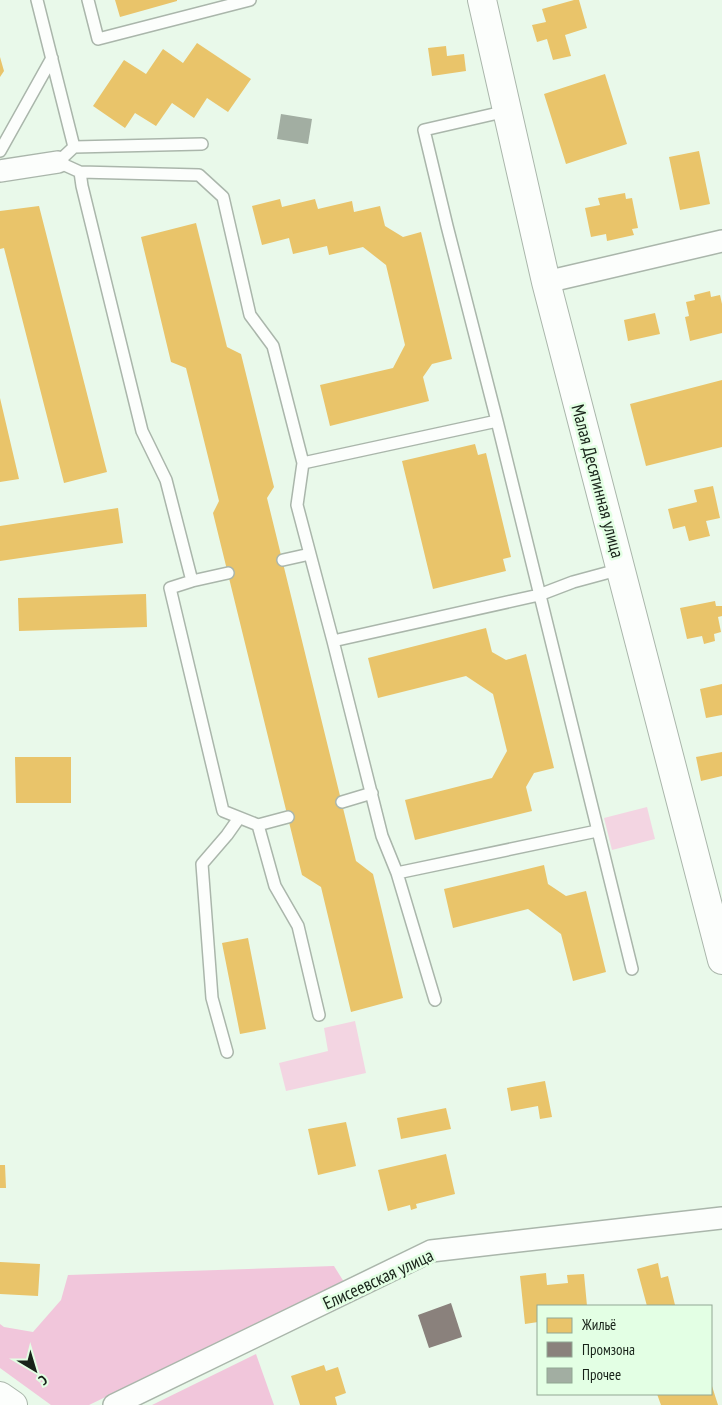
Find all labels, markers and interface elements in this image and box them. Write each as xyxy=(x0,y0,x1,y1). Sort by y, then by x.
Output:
street label: Малая Десятинная улица xyxy=(566,402,630,560)
street label: Елисеевская улица xyxy=(319,1243,437,1315)
legend xyxy=(537,1305,712,1395)
text: Жильё xyxy=(581,1315,616,1334)
text: Промзона xyxy=(582,1340,635,1359)
north arrow xyxy=(10,1345,60,1395)
text: Прочее xyxy=(582,1365,621,1384)
text: С xyxy=(34,1371,51,1390)

